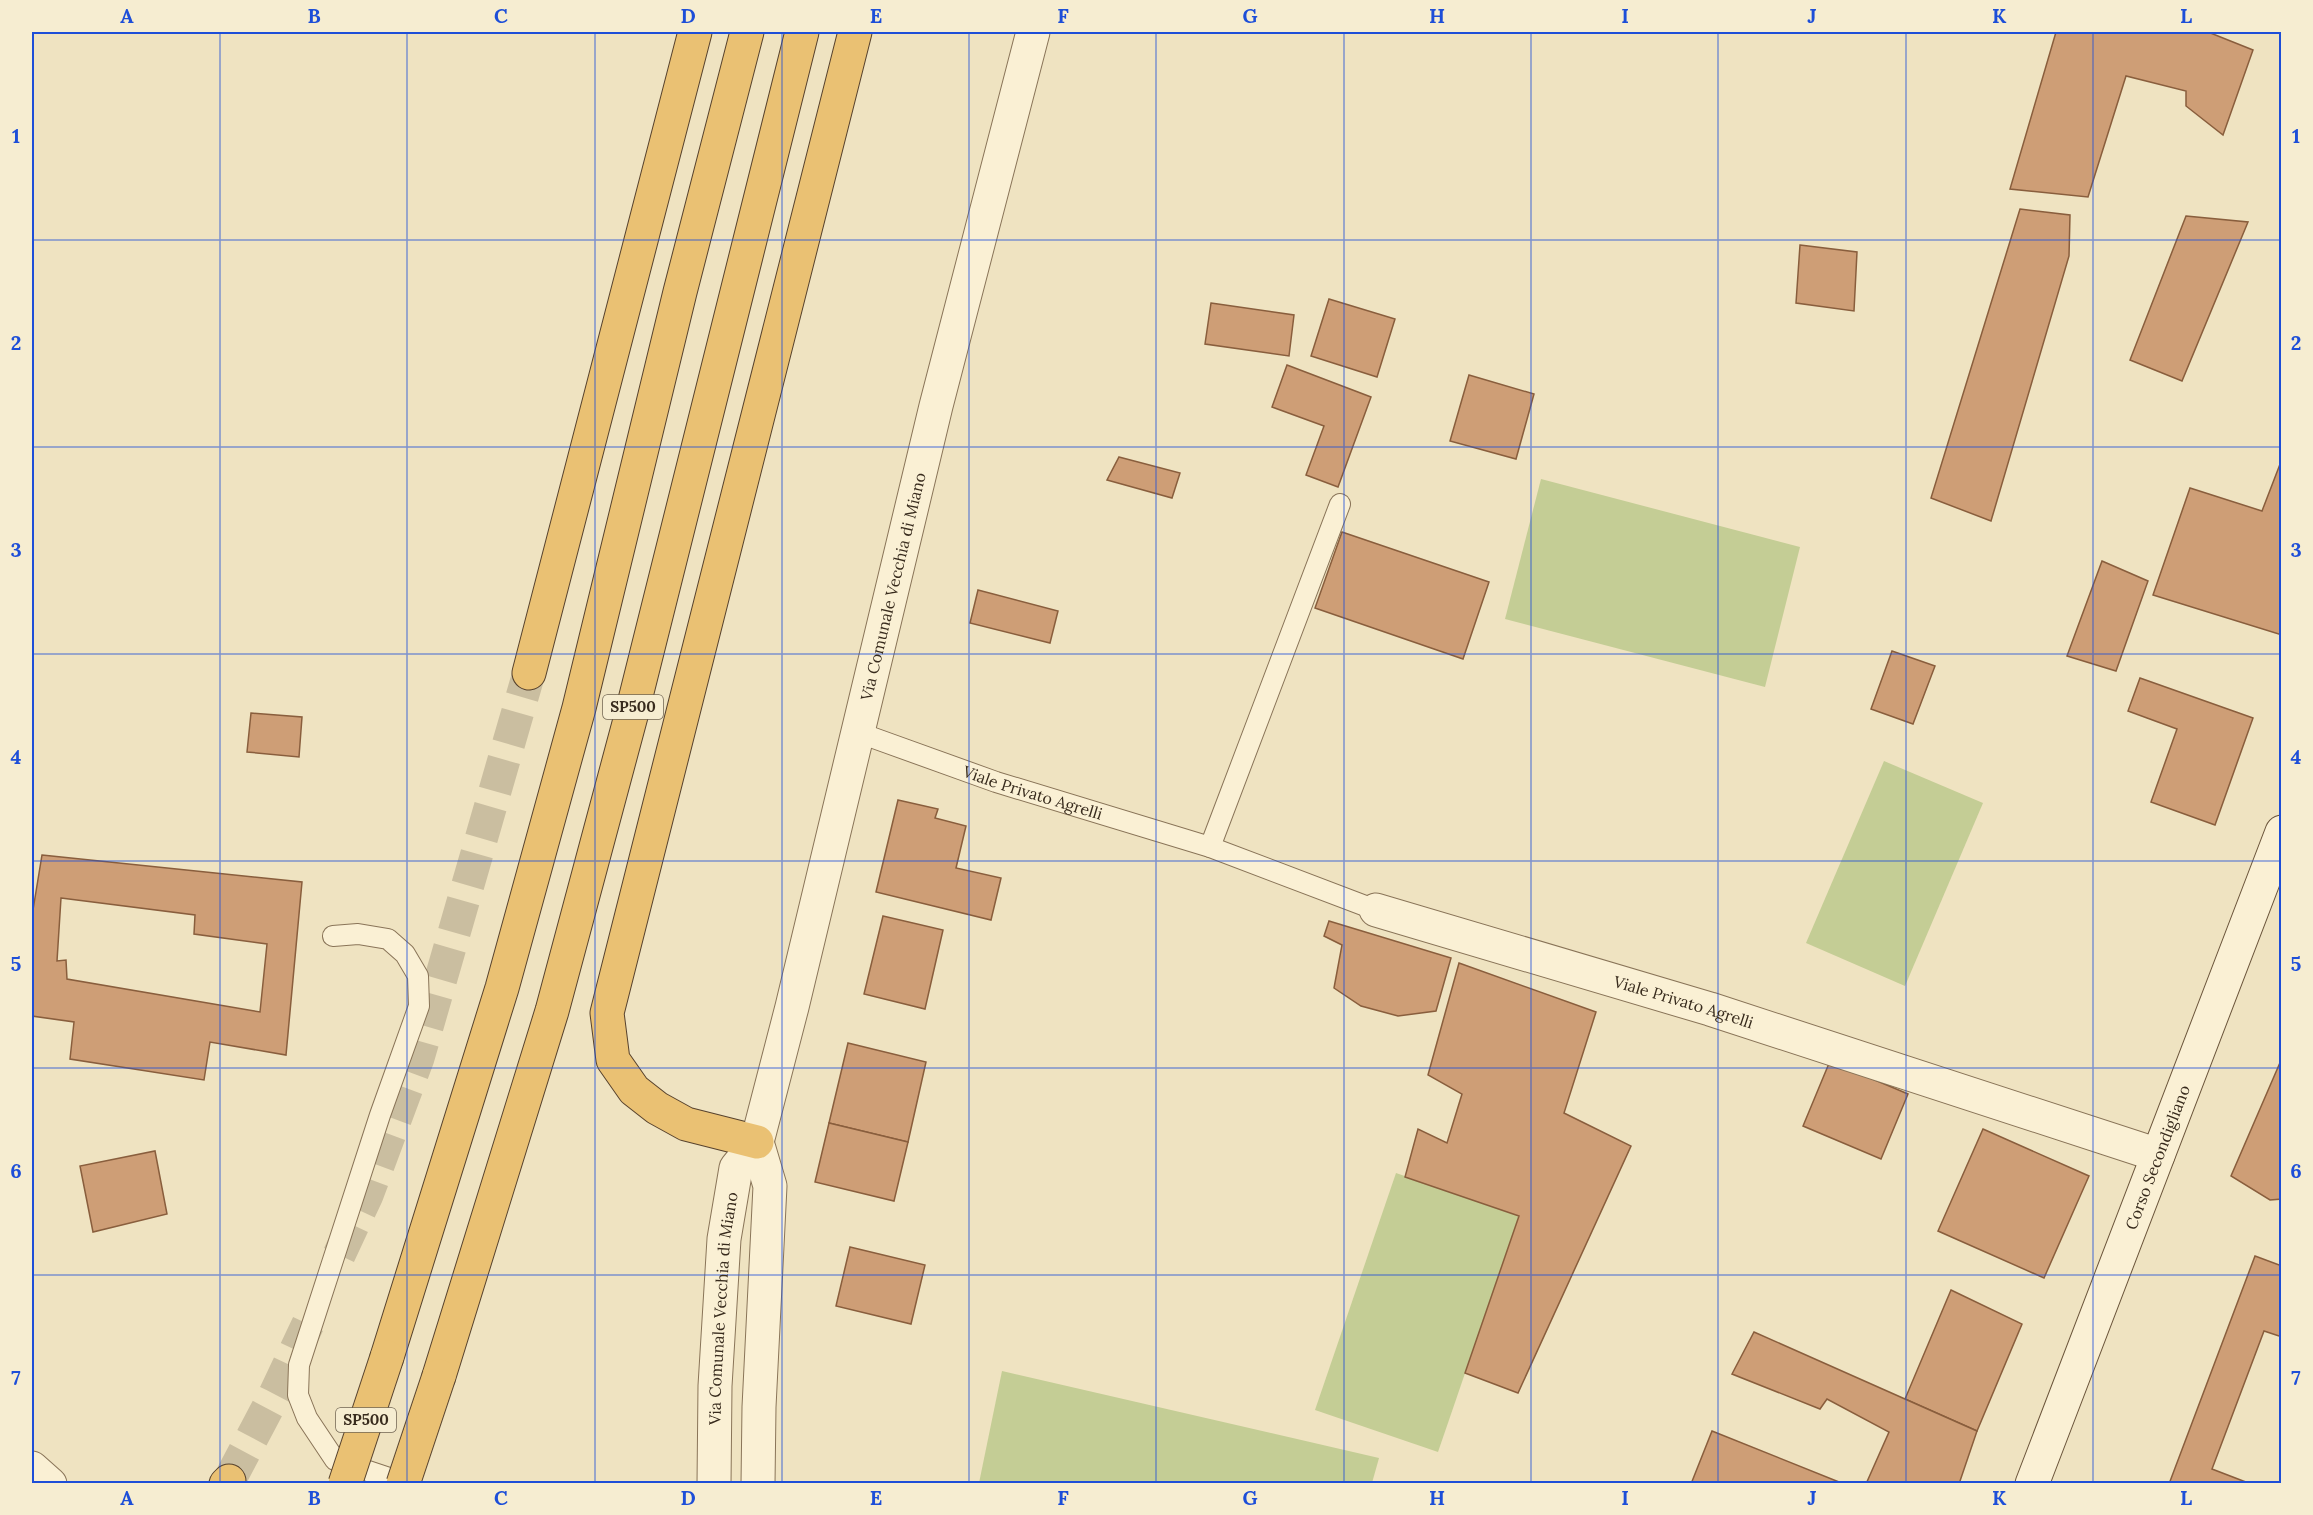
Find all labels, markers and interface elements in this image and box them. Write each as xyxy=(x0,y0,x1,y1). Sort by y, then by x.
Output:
text: A xyxy=(120,3,134,28)
text: B xyxy=(307,3,321,28)
text: C xyxy=(494,3,508,28)
text: D xyxy=(680,3,696,28)
text: E xyxy=(870,3,882,28)
text: F xyxy=(1057,3,1069,28)
text: G xyxy=(1242,3,1258,28)
text: H xyxy=(1429,3,1445,28)
text: I xyxy=(1621,3,1629,28)
text: J xyxy=(1807,3,1817,28)
text: K xyxy=(1992,3,2007,28)
text: L xyxy=(2180,3,2192,28)
text: 1 xyxy=(12,123,20,148)
text: 1 xyxy=(2292,123,2300,148)
text: 2 xyxy=(11,330,21,355)
text: 2 xyxy=(2291,330,2301,355)
street label: Via Comunale Vecchia di Miano xyxy=(856,470,930,703)
text: 3 xyxy=(10,537,22,562)
text: 3 xyxy=(2290,537,2302,562)
road number: SP500 xyxy=(603,695,663,719)
text: 4 xyxy=(11,744,22,769)
text: 4 xyxy=(2291,744,2302,769)
street label: Viale Privato Agrelli xyxy=(960,761,1105,824)
text: 5 xyxy=(11,951,22,976)
text: 5 xyxy=(2291,951,2302,976)
street label: Viale Privato Agrelli xyxy=(1611,971,1756,1032)
street label: Corso Secondigliano xyxy=(2121,1082,2194,1232)
text: 6 xyxy=(10,1158,22,1183)
text: 6 xyxy=(2290,1158,2302,1183)
street label: Via Comunale Vecchia di Miano xyxy=(705,1190,742,1426)
text: 7 xyxy=(11,1365,21,1390)
text: 7 xyxy=(2291,1365,2301,1390)
road number: SP500 xyxy=(336,1408,396,1432)
text: A xyxy=(120,1485,134,1510)
text: B xyxy=(307,1485,321,1510)
text: C xyxy=(494,1485,508,1510)
text: D xyxy=(680,1485,696,1510)
text: E xyxy=(870,1485,882,1510)
text: F xyxy=(1057,1485,1069,1510)
text: G xyxy=(1242,1485,1258,1510)
text: H xyxy=(1429,1485,1445,1510)
text: I xyxy=(1621,1485,1629,1510)
text: J xyxy=(1807,1485,1817,1510)
text: K xyxy=(1992,1485,2007,1510)
text: L xyxy=(2180,1485,2192,1510)

